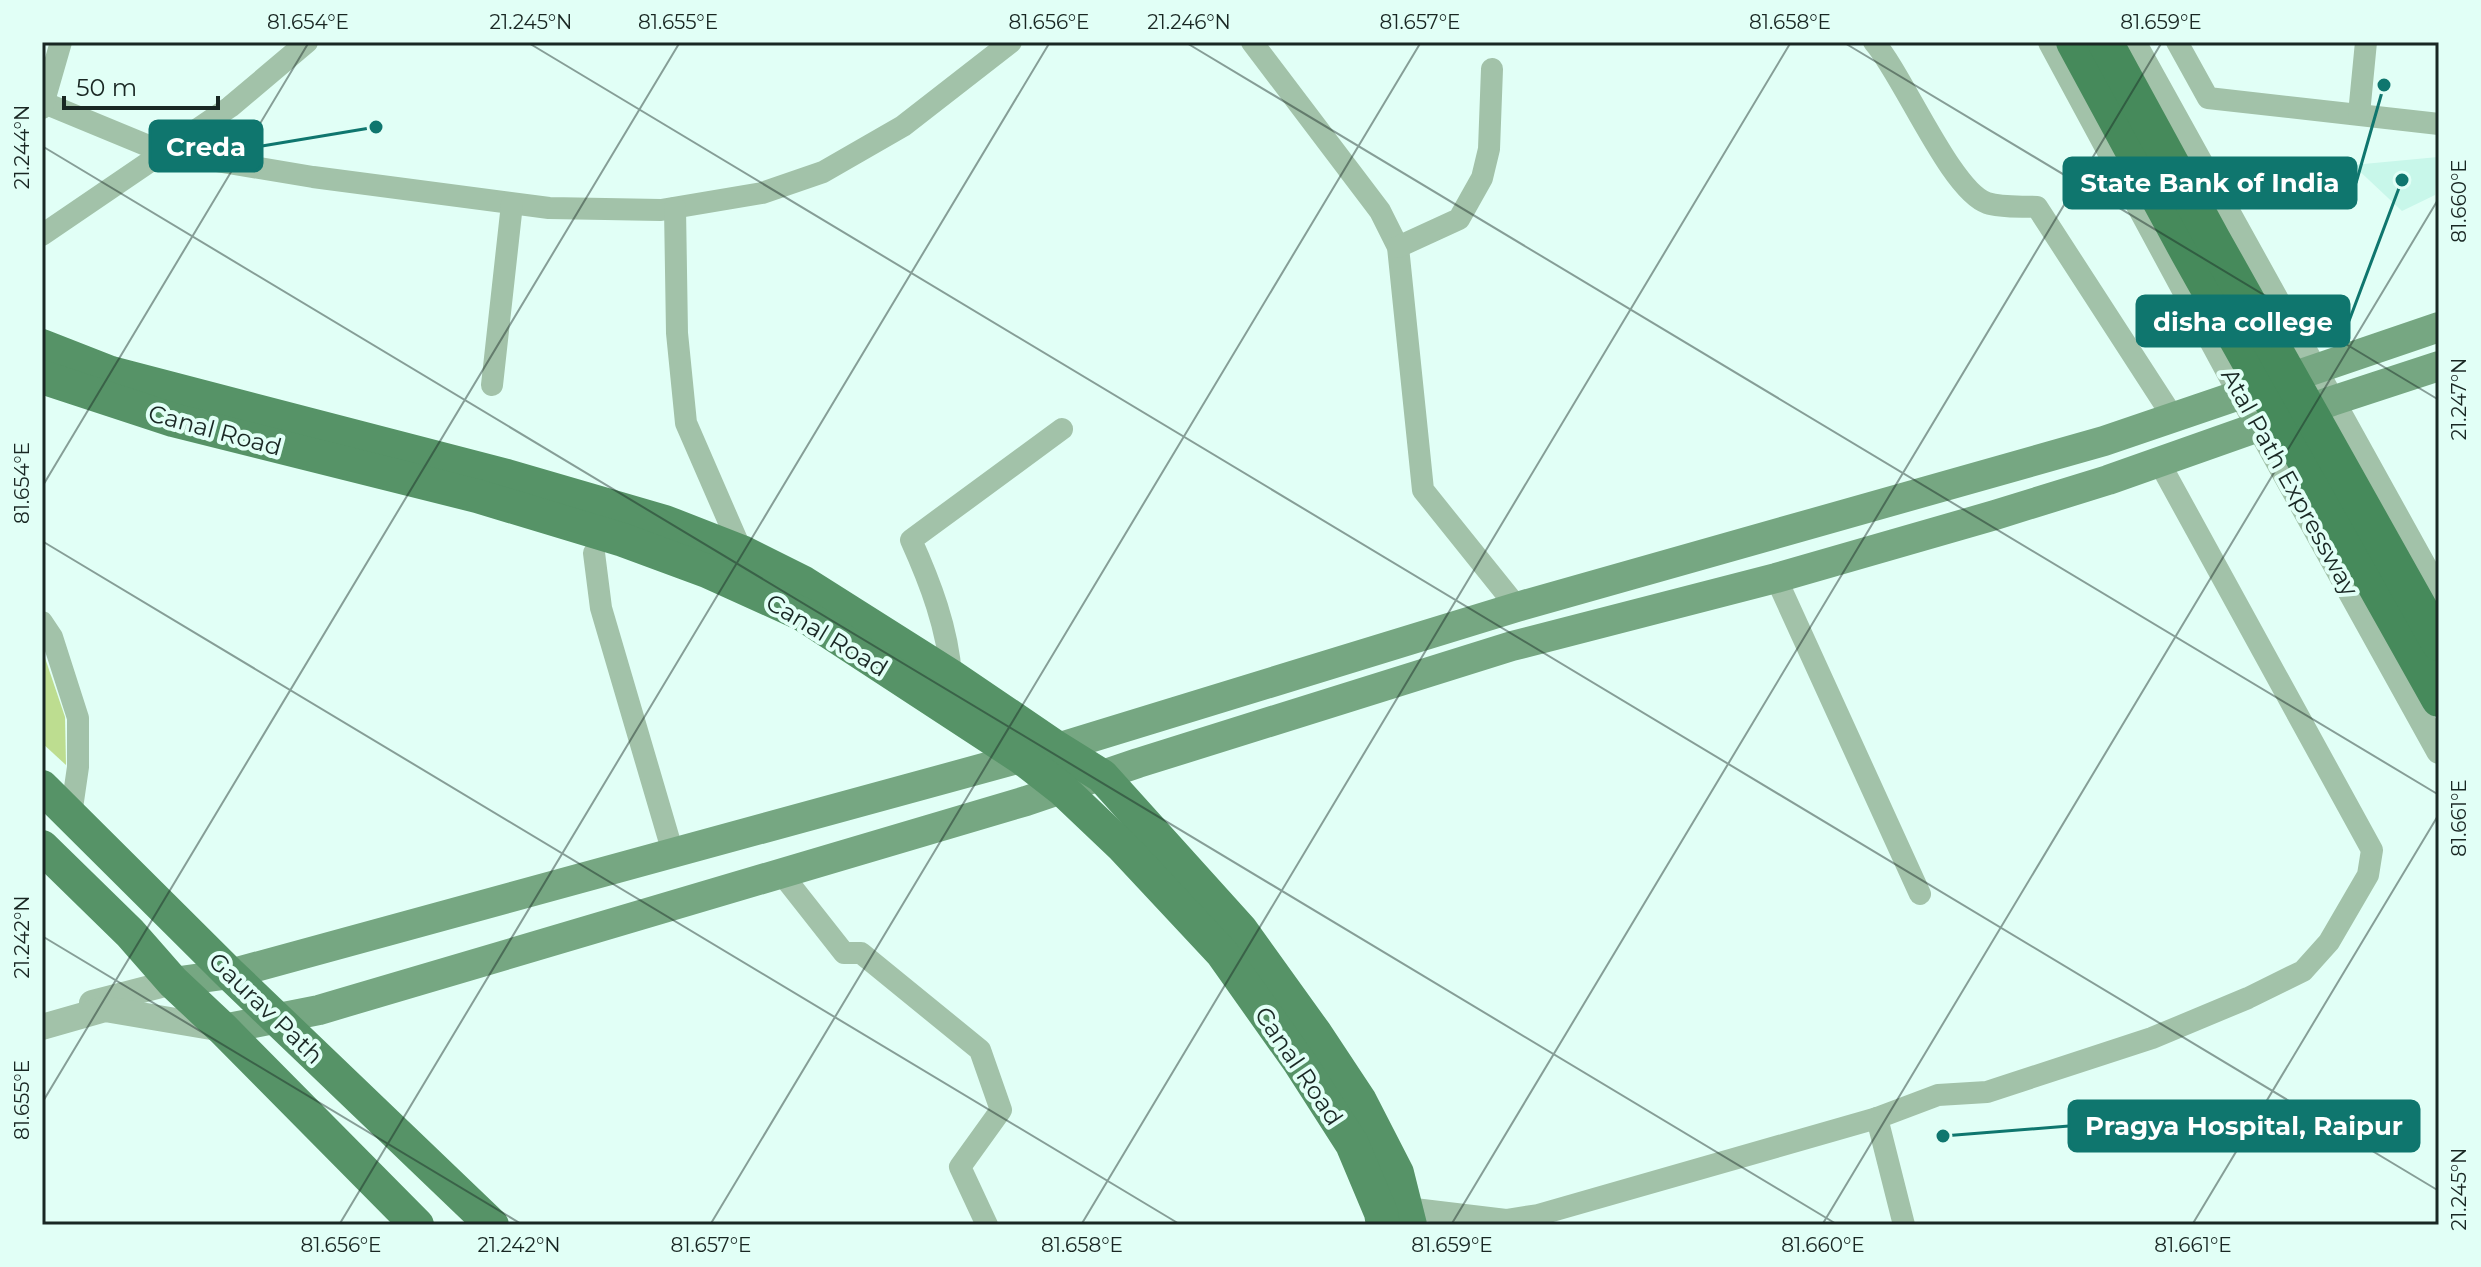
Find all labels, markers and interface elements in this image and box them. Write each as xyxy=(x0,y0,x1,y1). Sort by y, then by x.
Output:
text: 81.654°E xyxy=(267,10,349,34)
text: 21.245°N xyxy=(490,10,572,34)
text: 81.655°E xyxy=(638,10,718,34)
text: 81.656°E xyxy=(1008,10,1090,34)
text: 21.246°N xyxy=(1147,10,1231,34)
text: 81.657°E xyxy=(1380,10,1460,34)
text: 81.658°E xyxy=(1749,10,1831,34)
text: 81.659°E xyxy=(2120,10,2202,34)
scale bar xyxy=(64,60,218,110)
text: 50 m xyxy=(76,73,137,102)
text: 21.244°N xyxy=(10,105,34,189)
callout: Creda xyxy=(150,121,262,171)
text: Creda xyxy=(166,131,246,163)
callout: State Bank of India xyxy=(2064,158,2356,208)
text: 81.660°E xyxy=(2447,159,2471,243)
text: State Bank of India xyxy=(2080,167,2340,199)
callout: disha college xyxy=(2137,296,2349,346)
text: disha college xyxy=(2153,306,2333,338)
text: 21.247°N xyxy=(2447,358,2471,440)
street label: Atal Path Expressway xyxy=(2215,363,2365,601)
street label: Canal Road xyxy=(145,398,285,462)
text: 81.654°E xyxy=(10,442,34,524)
street label: Canal Road xyxy=(761,587,893,683)
text: 81.661°E xyxy=(2447,779,2471,857)
text: 21.242°N xyxy=(10,895,34,979)
street label: Gaurav Path xyxy=(203,946,329,1070)
street label: Canal Road xyxy=(1249,1001,1349,1131)
text: 81.655°E xyxy=(10,1060,34,1140)
callout: Pragya Hospital, Raipur xyxy=(2069,1101,2419,1151)
text: Pragya Hospital, Raipur xyxy=(2085,1110,2403,1142)
text: 21.245°N xyxy=(2447,1148,2471,1230)
text: 81.656°E xyxy=(300,1233,382,1257)
text: 21.242°N xyxy=(477,1233,561,1257)
text: 81.657°E xyxy=(671,1233,751,1257)
text: 81.658°E xyxy=(1041,1233,1123,1257)
text: 81.659°E xyxy=(1411,1233,1493,1257)
text: 81.660°E xyxy=(1781,1233,1865,1257)
text: 81.661°E xyxy=(2154,1233,2232,1257)

